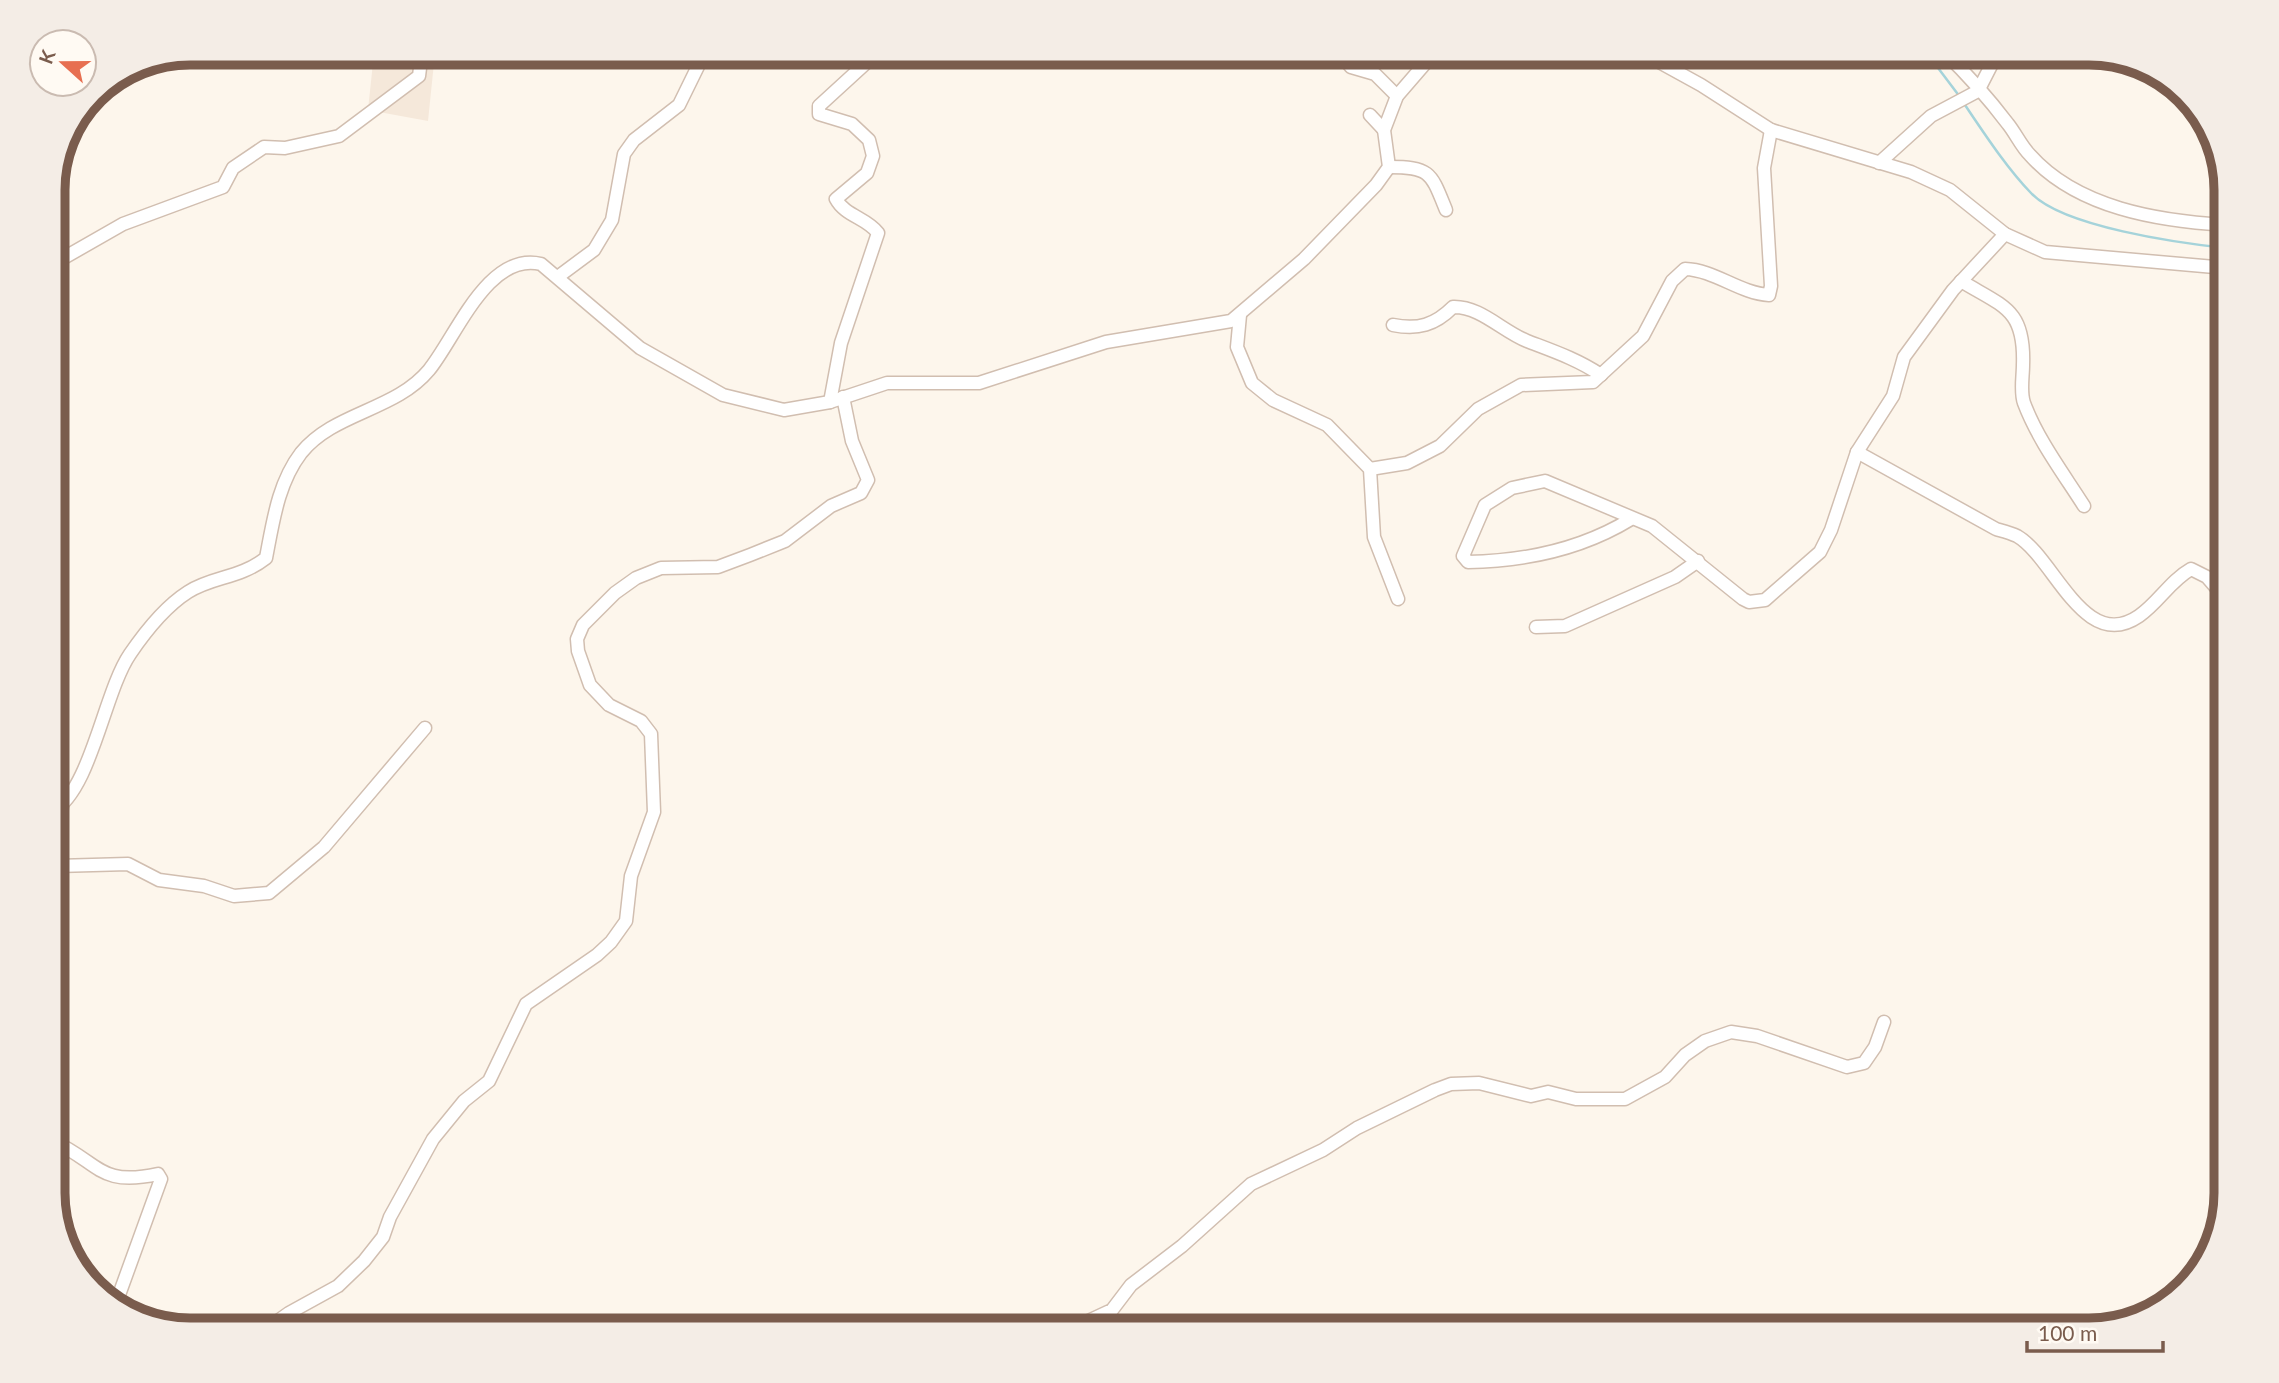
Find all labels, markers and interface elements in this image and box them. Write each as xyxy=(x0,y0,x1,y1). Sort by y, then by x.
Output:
north arrow xyxy=(28,28,98,98)
text: K xyxy=(34,46,60,67)
scale bar xyxy=(2027,1310,2164,1354)
text: 100 m xyxy=(2038,1320,2097,1345)

